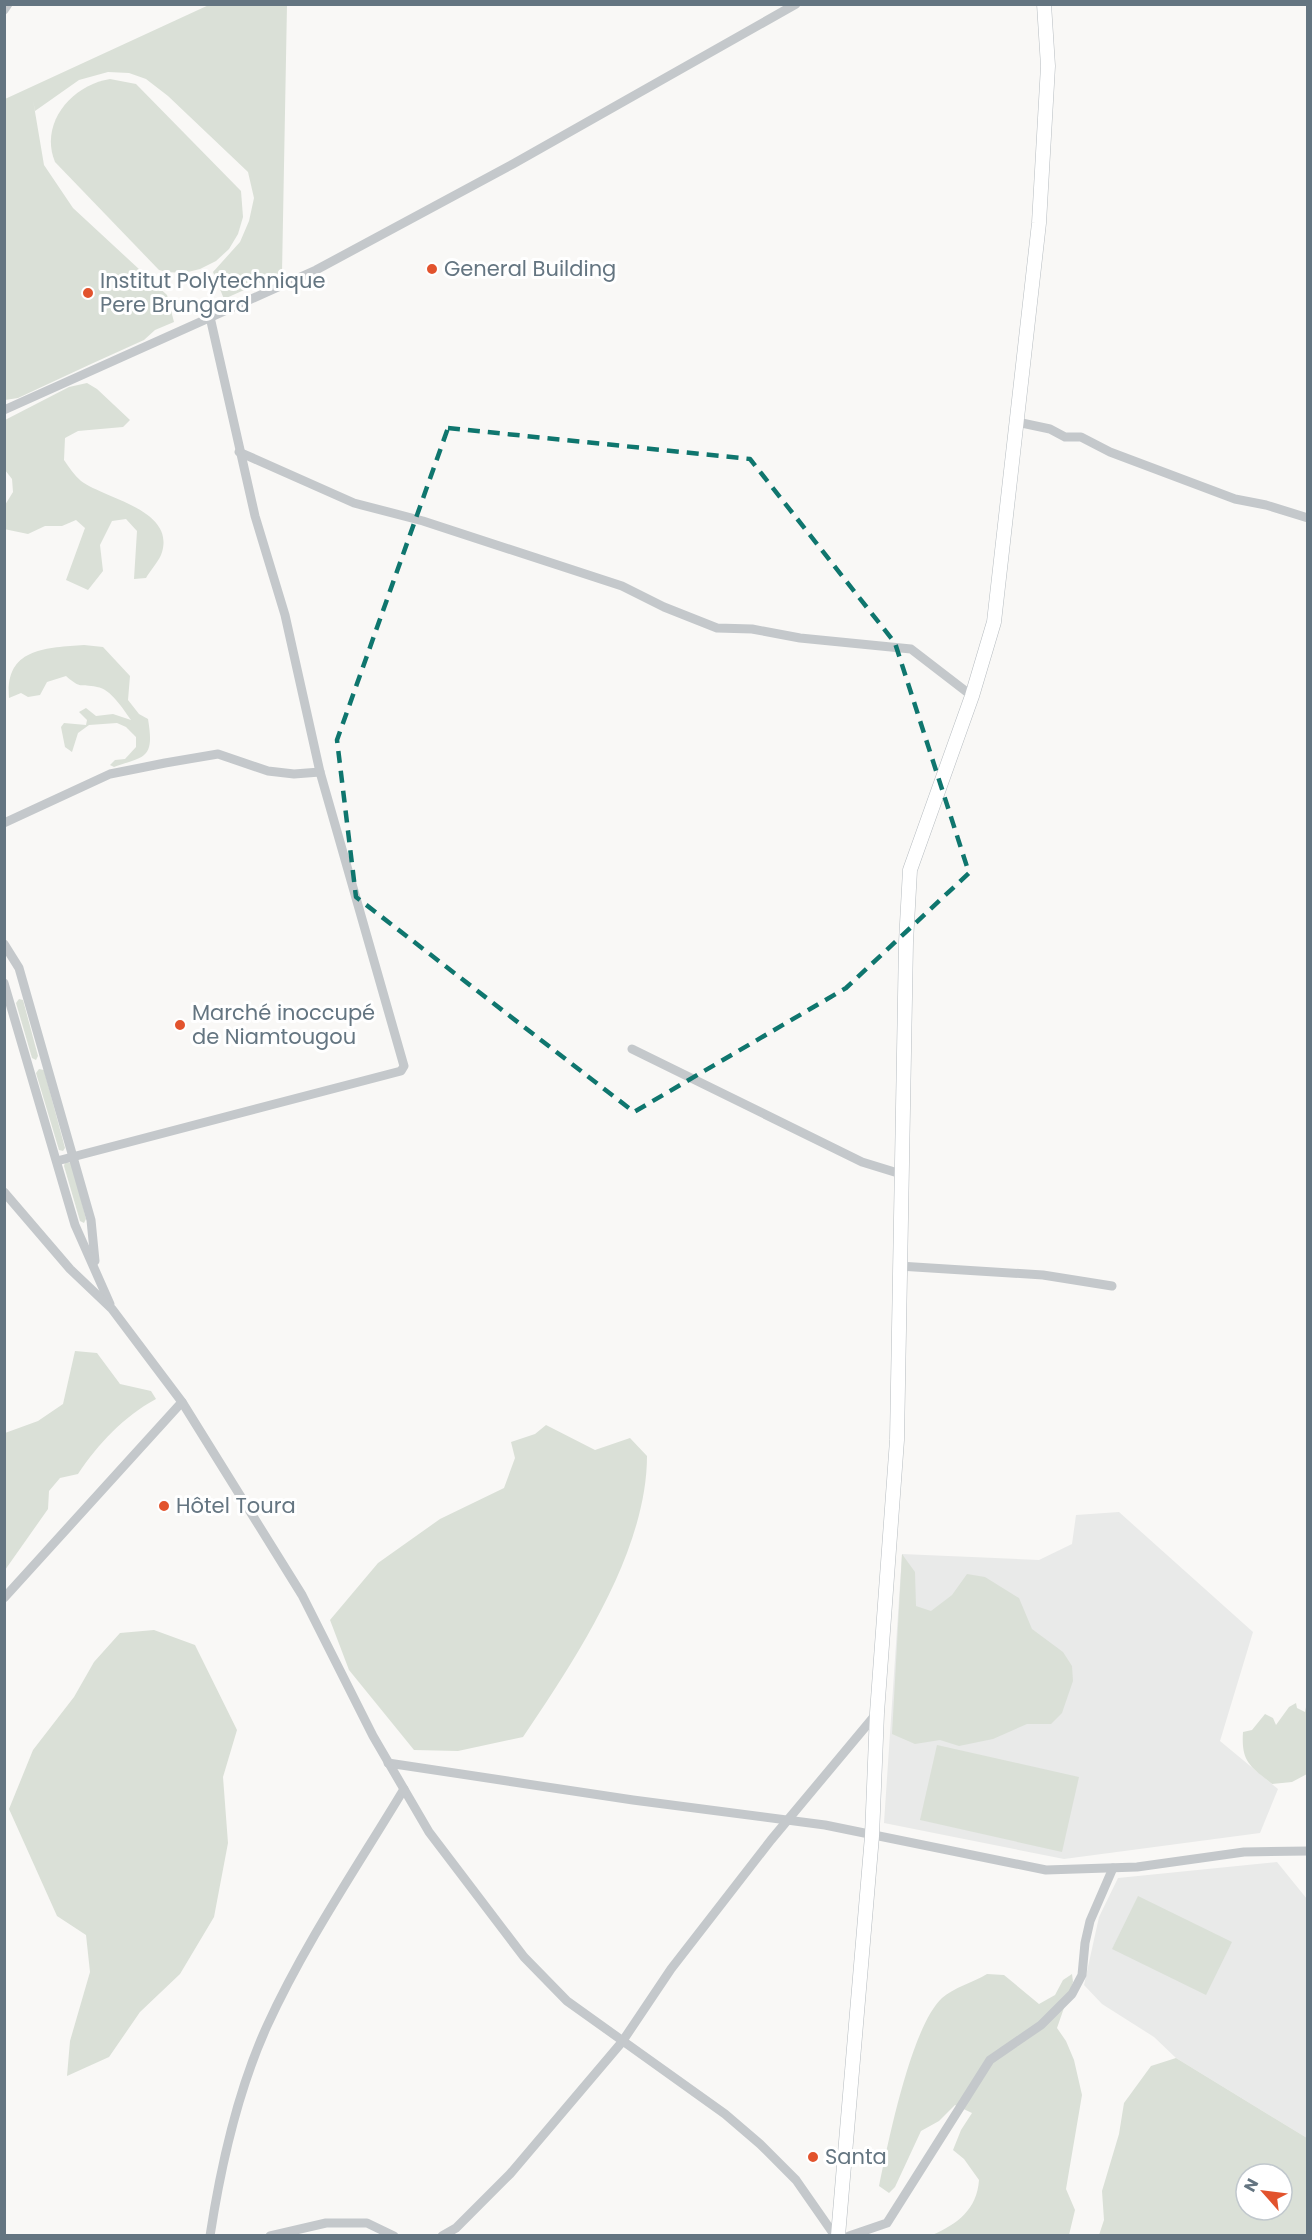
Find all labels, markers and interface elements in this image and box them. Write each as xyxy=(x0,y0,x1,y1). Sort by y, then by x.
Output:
place label: General Building xyxy=(444,254,616,283)
marker: General Building xyxy=(425,262,439,276)
place label: Institut Polytechnique Pere Brungard xyxy=(100,266,325,319)
marker: Institut Polytechnique Pere Brungard xyxy=(81,286,95,300)
place label: Marché inoccupé de Niamtougou xyxy=(192,998,375,1051)
marker: Marché inoccupé de Niamtougou xyxy=(173,1018,187,1032)
place label: Hôtel Toura xyxy=(176,1491,296,1520)
marker: Hôtel Toura xyxy=(157,1499,171,1513)
place label: Santa xyxy=(825,2142,887,2171)
marker: Santa xyxy=(806,2150,820,2164)
north arrow xyxy=(1234,2162,1294,2222)
text: N xyxy=(1238,2174,1264,2196)

